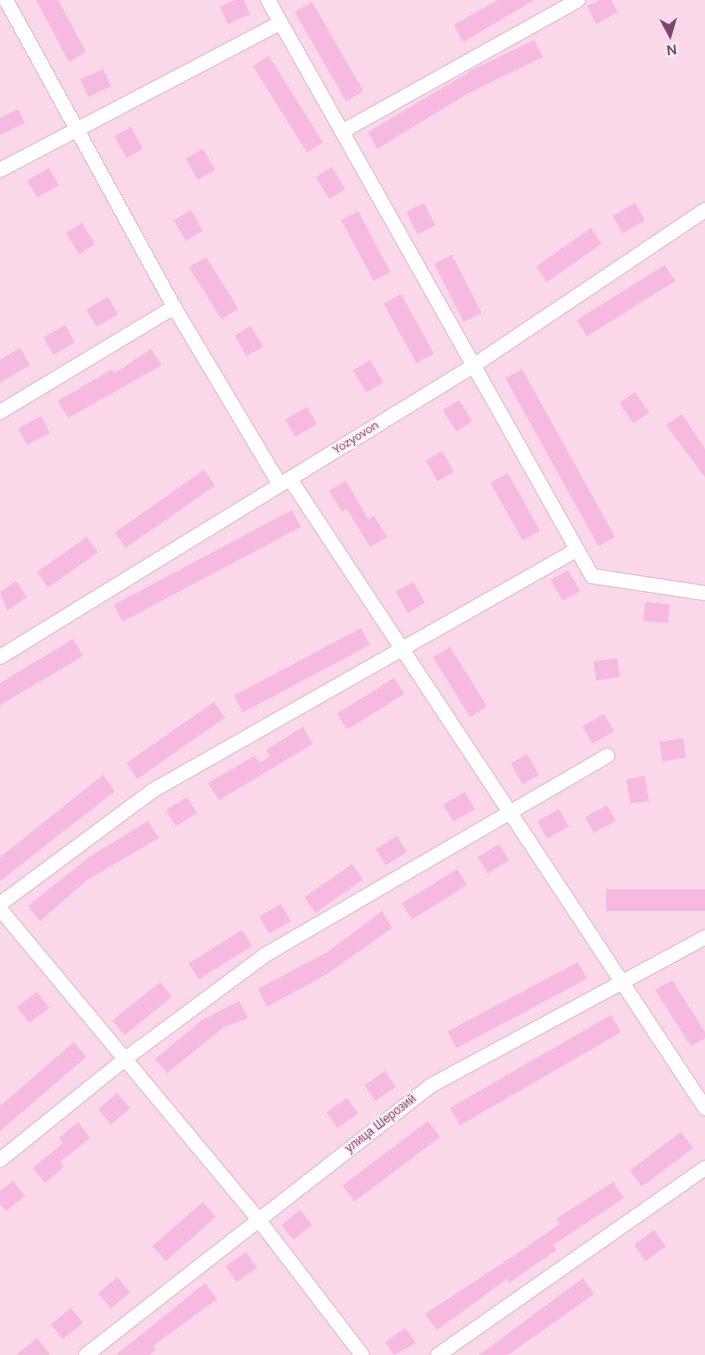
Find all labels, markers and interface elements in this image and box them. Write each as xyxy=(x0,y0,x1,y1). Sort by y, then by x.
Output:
north arrow xyxy=(645,10,695,60)
text: N xyxy=(666,40,678,59)
street label: Yozyovon xyxy=(330,418,382,458)
street label: улица Шерозий xyxy=(343,1092,419,1156)

